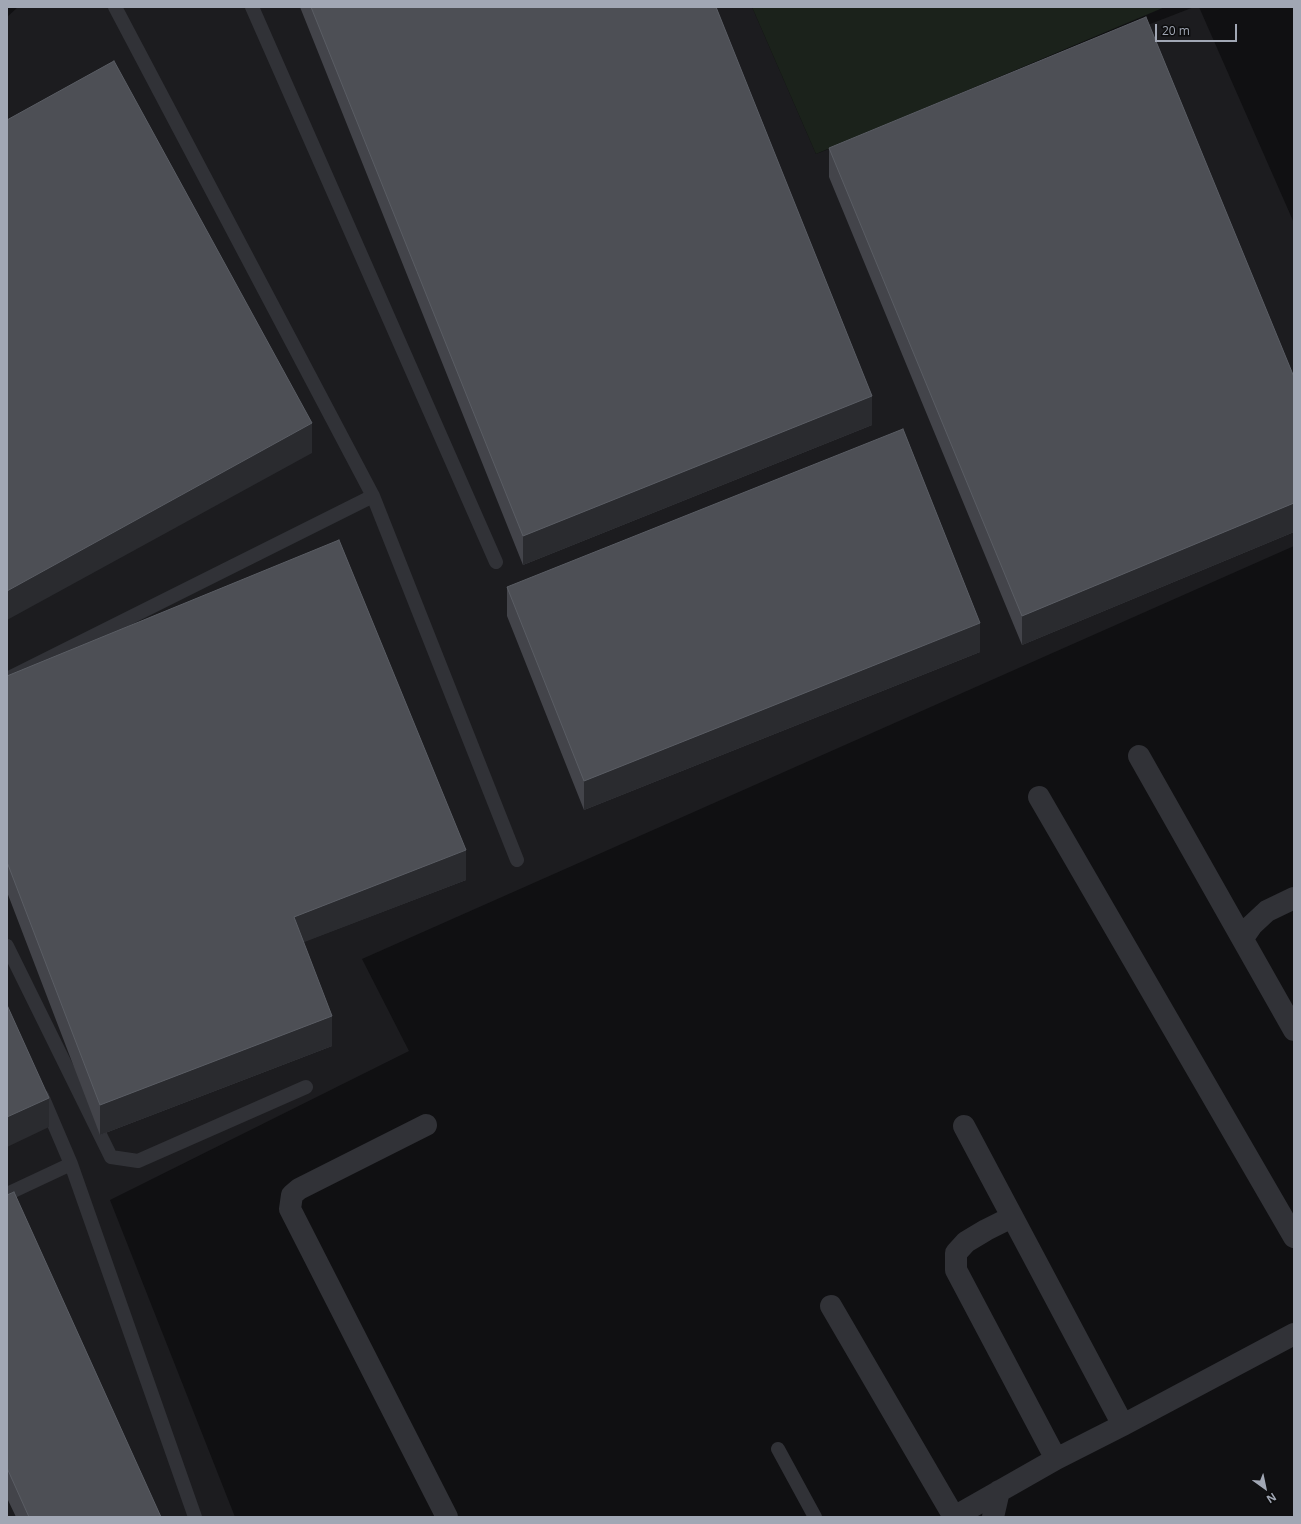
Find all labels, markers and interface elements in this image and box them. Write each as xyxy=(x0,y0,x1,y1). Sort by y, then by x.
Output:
scale bar xyxy=(1157,16,1239,42)
text: 20 m xyxy=(1162,22,1190,39)
north arrow xyxy=(1245,1468,1285,1508)
text: N xyxy=(1264,1490,1280,1507)

